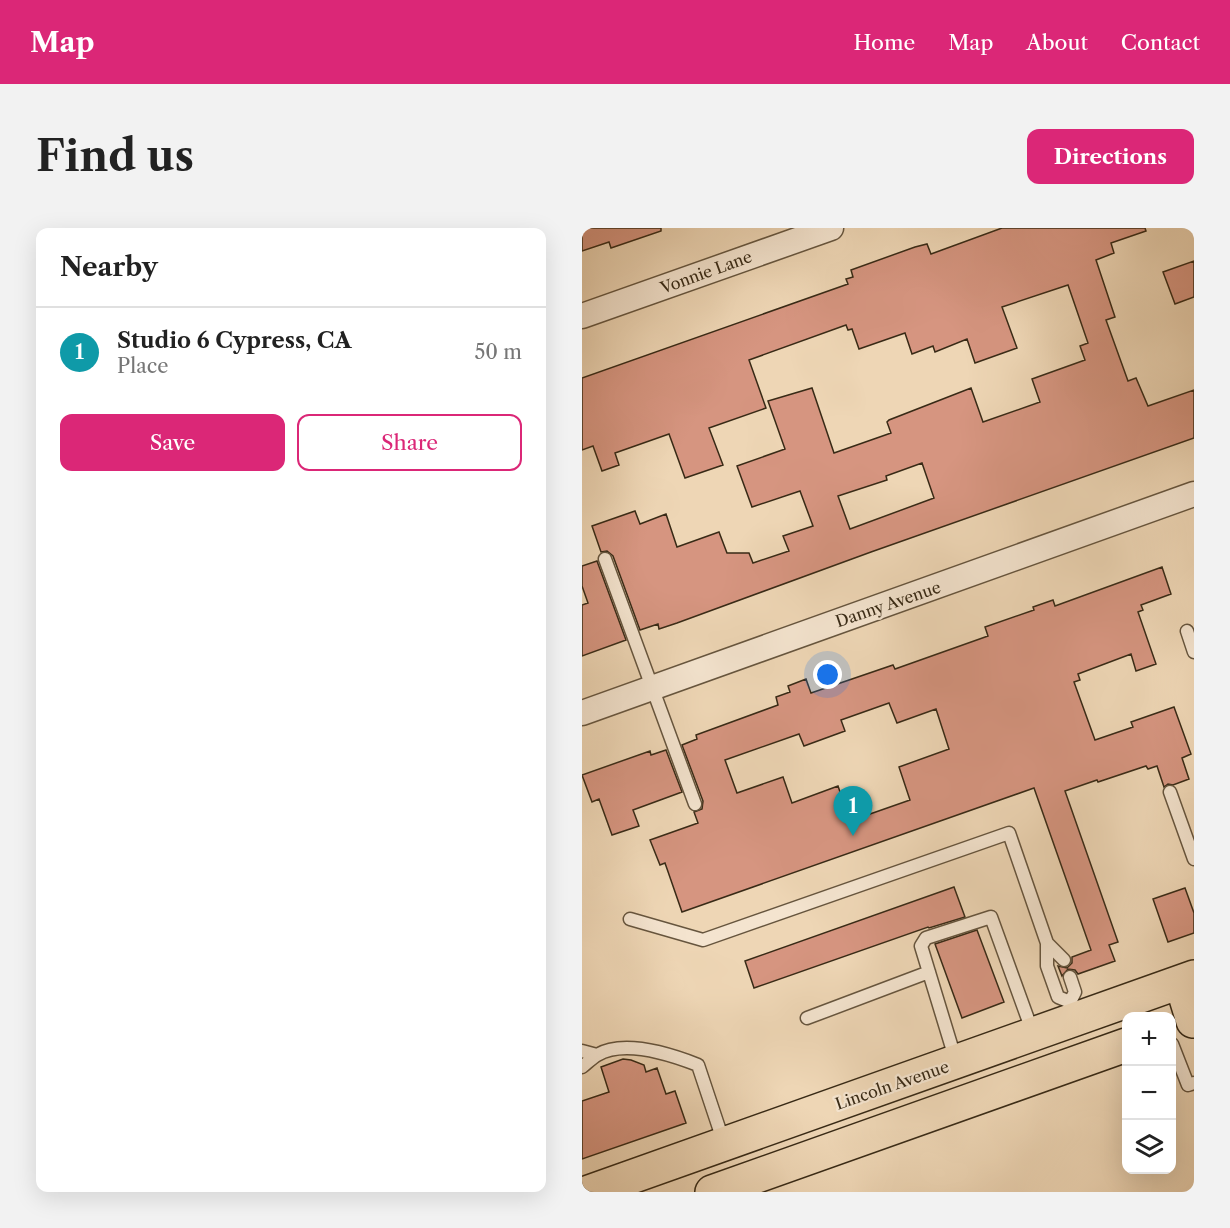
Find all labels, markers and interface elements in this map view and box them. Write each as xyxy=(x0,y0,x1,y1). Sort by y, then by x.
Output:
text: Map xyxy=(30,25,94,59)
text: Home xyxy=(854,30,915,55)
text: Map xyxy=(948,30,993,55)
text: About xyxy=(1026,30,1088,55)
text: Contact xyxy=(1121,30,1200,55)
button: Directions xyxy=(1027,129,1194,184)
text: Find us xyxy=(36,130,194,182)
street label: Vonnie Lane xyxy=(657,246,755,298)
text: Nearby xyxy=(60,251,158,283)
text: Studio 6 Cypress, CA xyxy=(117,327,351,354)
text: 1 xyxy=(75,340,84,364)
text: 50 m xyxy=(475,340,522,364)
text: Place xyxy=(117,354,168,378)
button: Save xyxy=(60,414,285,471)
button: Share xyxy=(297,414,522,471)
street label: Danny Avenue xyxy=(833,577,943,631)
your location xyxy=(813,660,842,689)
pin: 1 xyxy=(834,786,872,836)
map controls xyxy=(1122,1012,1176,1174)
button: + xyxy=(1122,1012,1176,1066)
street label: Lincoln Avenue xyxy=(833,1056,951,1114)
button: − xyxy=(1122,1066,1176,1120)
button: layers xyxy=(1122,1120,1176,1174)

